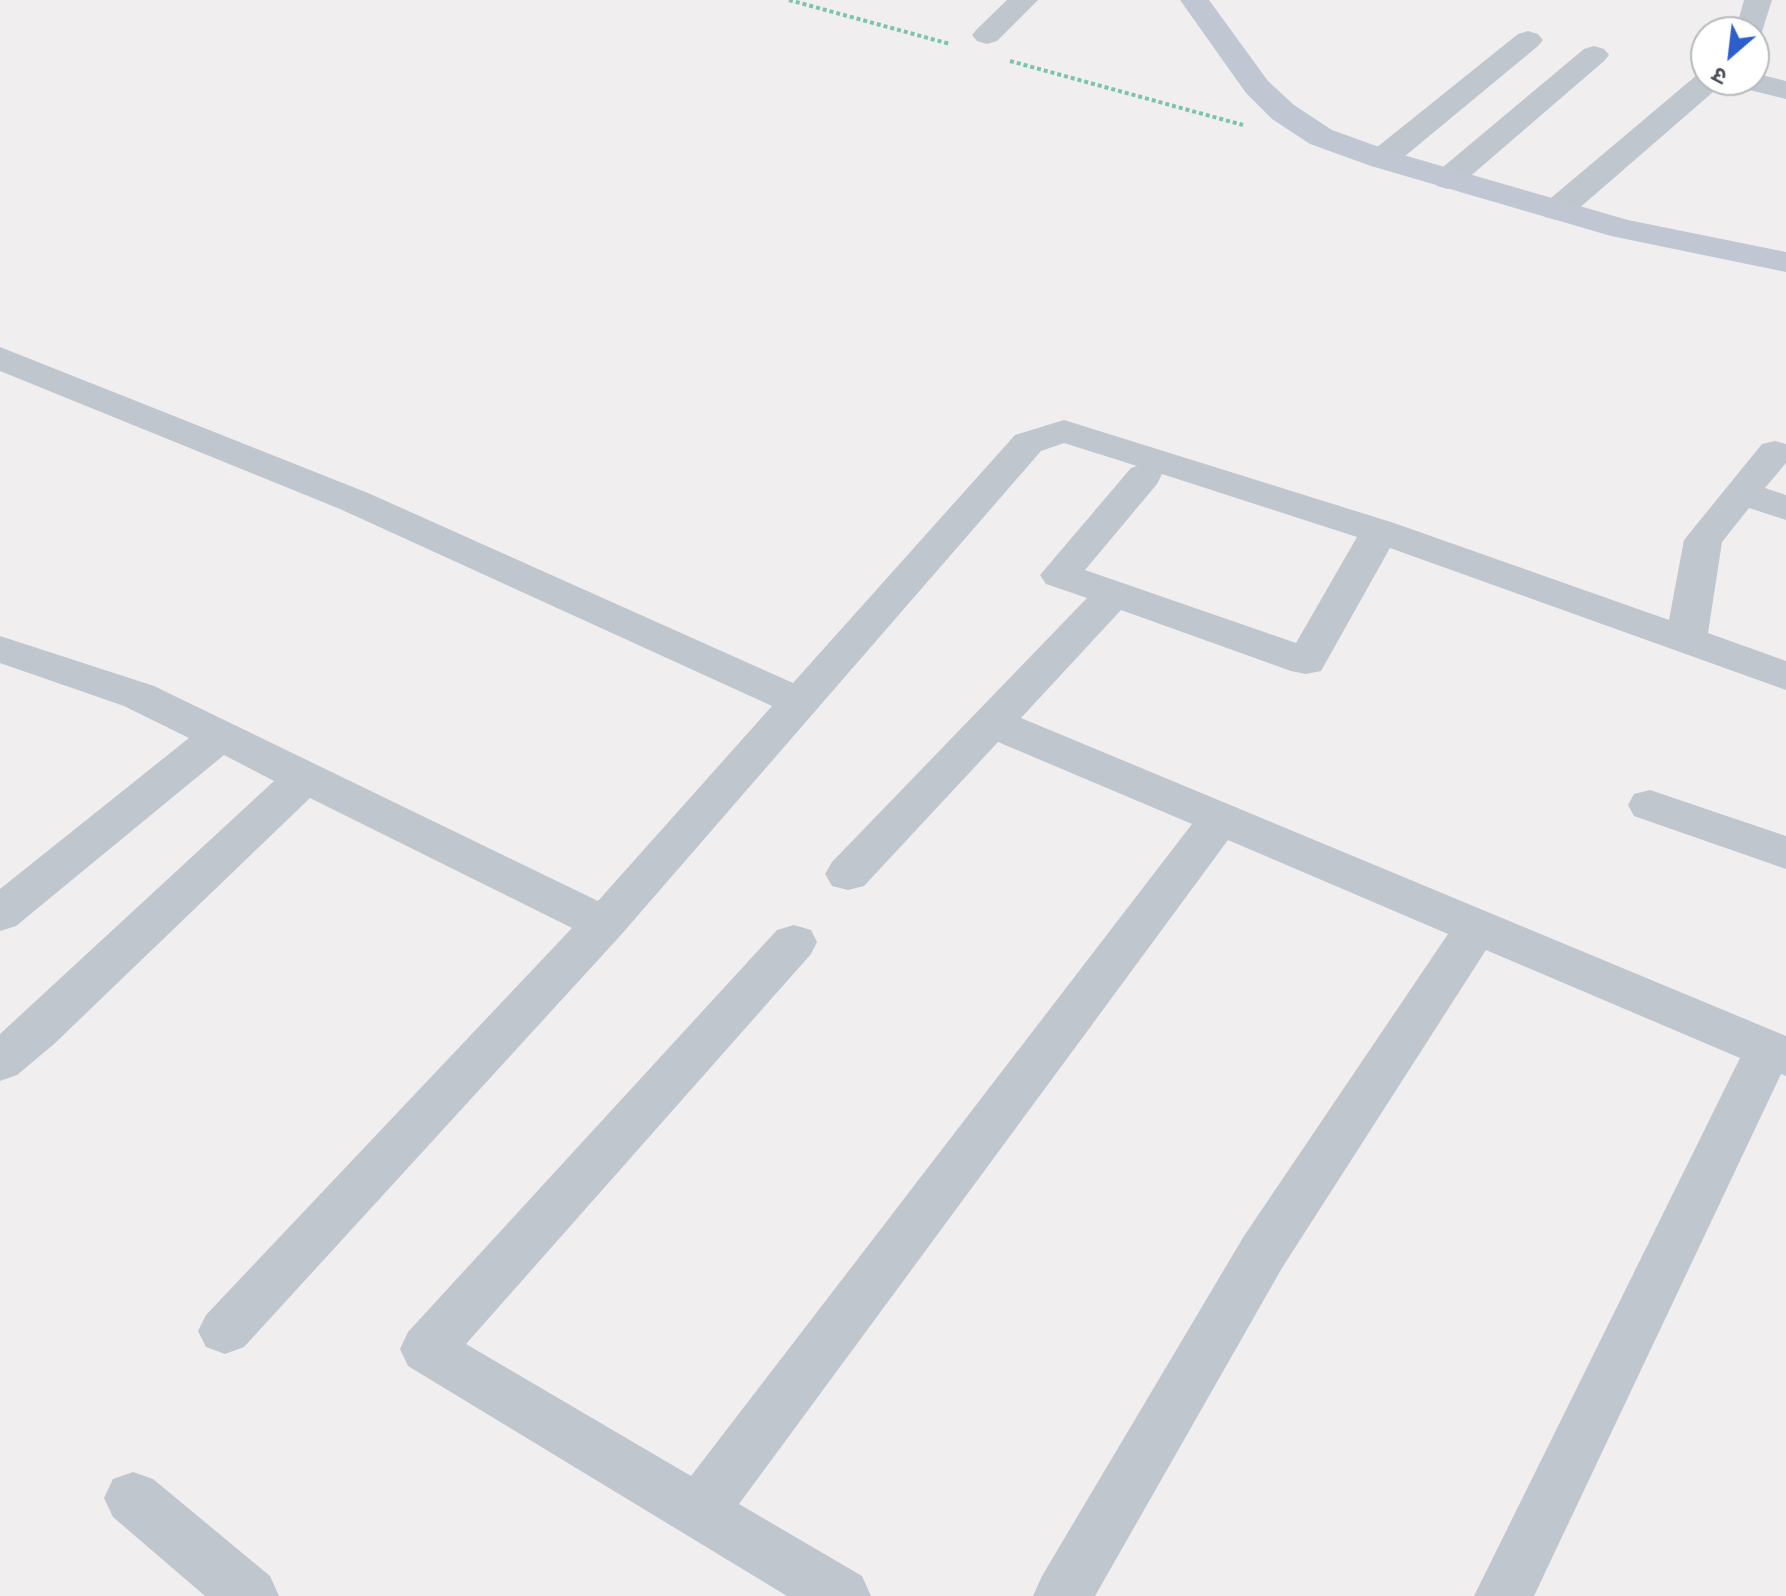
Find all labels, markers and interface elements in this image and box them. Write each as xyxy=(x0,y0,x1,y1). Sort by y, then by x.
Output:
north arrow xyxy=(1690,16,1770,96)
text: उ xyxy=(1708,62,1731,90)

